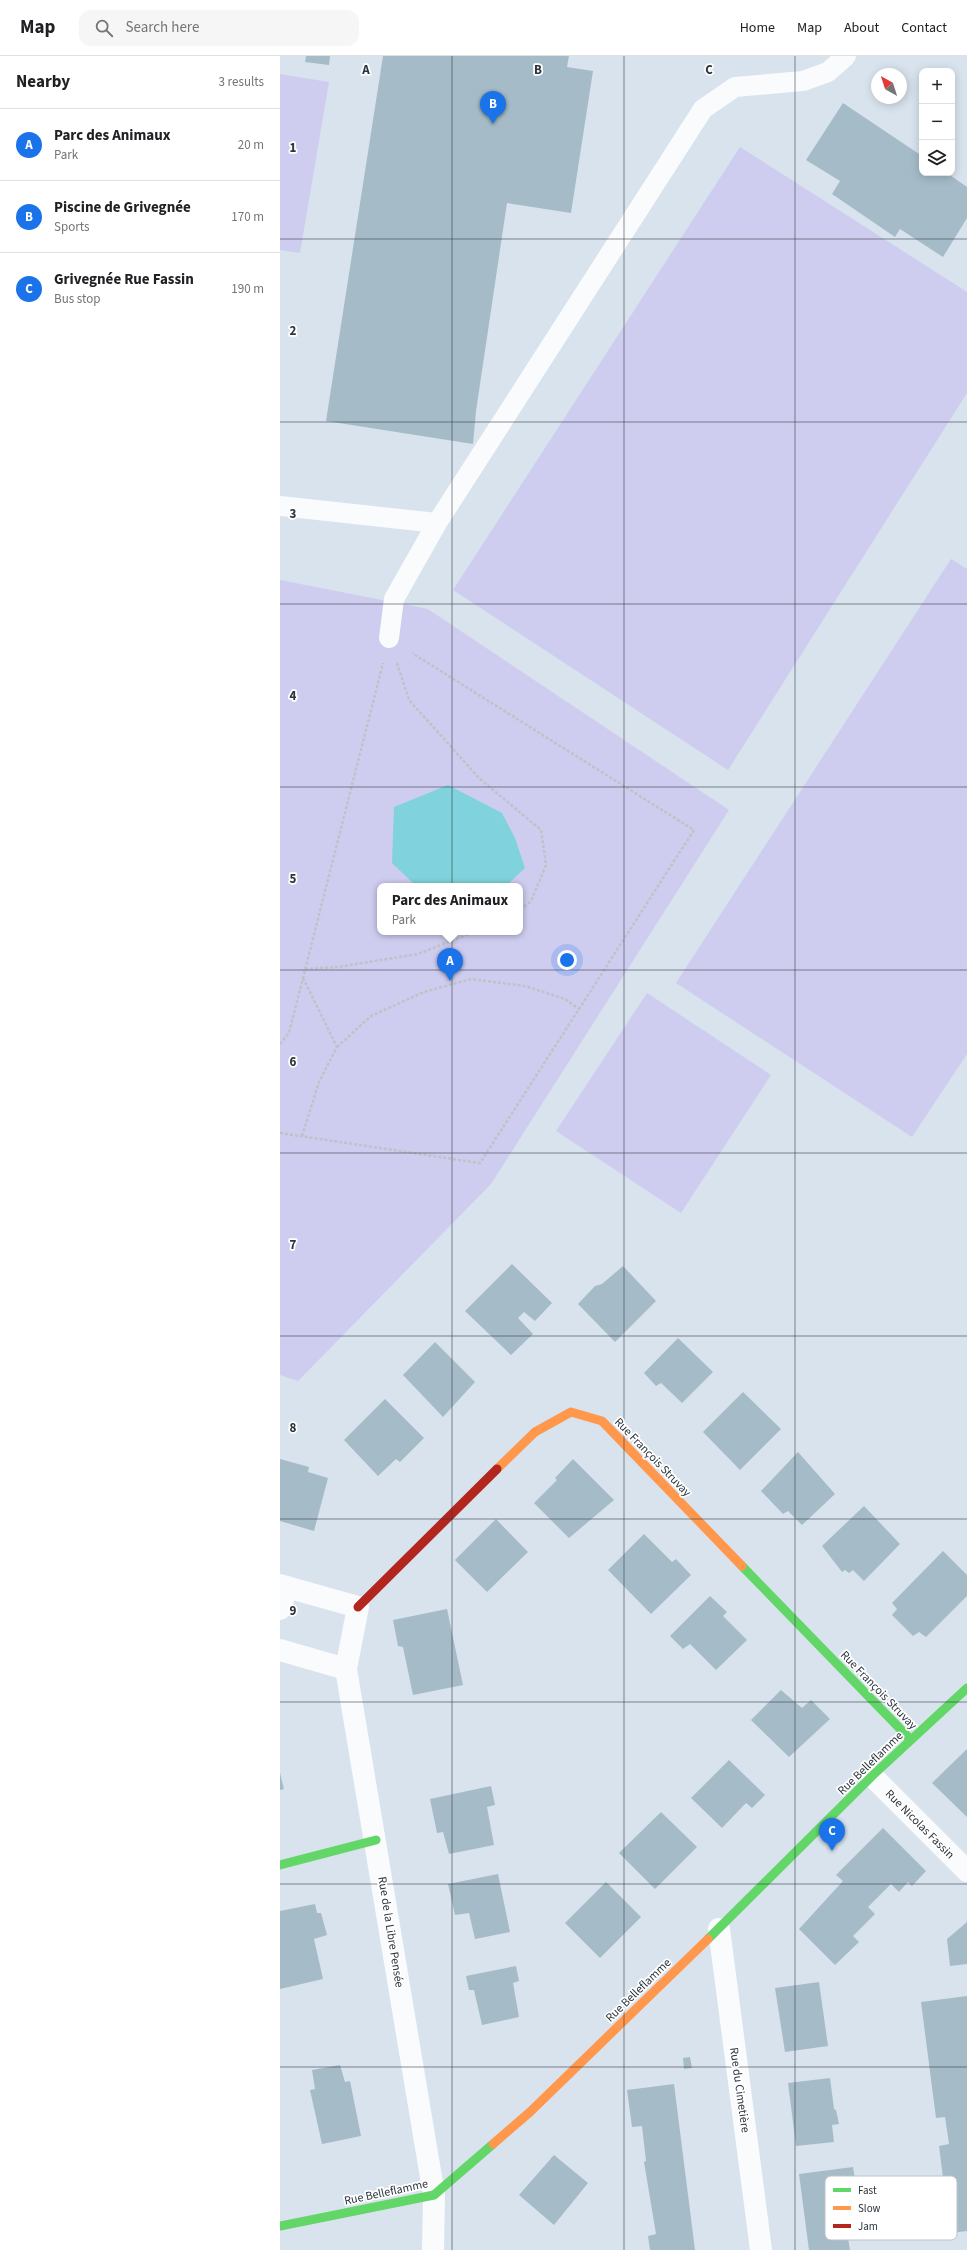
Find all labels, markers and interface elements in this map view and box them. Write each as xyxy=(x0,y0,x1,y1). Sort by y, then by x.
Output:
search box xyxy=(79,10,359,46)
text: Map xyxy=(20,14,55,41)
icon: search xyxy=(93,17,115,39)
text: Search here xyxy=(125,17,199,38)
text: Home xyxy=(740,18,775,38)
text: Map xyxy=(797,18,822,38)
text: About xyxy=(844,18,879,38)
text: Contact xyxy=(901,18,947,38)
text: A xyxy=(361,61,370,79)
text: B xyxy=(534,61,542,79)
text: C xyxy=(705,61,713,79)
north arrow xyxy=(871,68,907,104)
map controls xyxy=(919,68,955,176)
button: + xyxy=(919,68,955,104)
text: Nearby xyxy=(16,70,70,94)
text: 3 results xyxy=(219,73,264,91)
pin: B xyxy=(480,91,506,124)
button: − xyxy=(919,104,955,140)
text: Parc des Animaux xyxy=(54,125,171,146)
text: A xyxy=(25,136,33,154)
text: 20 m xyxy=(238,136,264,154)
text: 1 xyxy=(290,139,297,157)
button: layers xyxy=(919,140,955,176)
text: Park xyxy=(54,146,78,164)
text: Piscine de Grivegnée xyxy=(54,197,191,218)
text: B xyxy=(25,208,33,226)
text: 170 m xyxy=(231,208,264,226)
text: Sports xyxy=(54,218,89,236)
text: Grivegnée Rue Fassin xyxy=(54,269,194,290)
text: C xyxy=(25,280,33,298)
text: 190 m xyxy=(231,280,264,298)
text: Bus stop xyxy=(54,290,100,308)
text: 2 xyxy=(290,322,297,340)
text: 3 xyxy=(290,505,297,523)
text: 4 xyxy=(290,687,297,705)
text: 5 xyxy=(290,870,297,888)
popup xyxy=(377,883,523,935)
text: Parc des Animaux xyxy=(392,890,508,911)
text: Park xyxy=(392,911,416,929)
pin: A xyxy=(437,948,463,981)
your location xyxy=(557,950,577,970)
text: 6 xyxy=(290,1053,297,1071)
text: 7 xyxy=(290,1236,297,1254)
street label: Rue François Struvay xyxy=(610,1414,695,1501)
text: 8 xyxy=(290,1419,297,1437)
text: 9 xyxy=(290,1602,297,1620)
street label: Rue François Struvay xyxy=(836,1647,921,1734)
street label: Rue Belleflamme xyxy=(834,1728,907,1799)
street label: Rue Nicolas Fassin xyxy=(881,1786,958,1863)
pin: C xyxy=(819,1818,845,1851)
street label: Rue de la Libre Pensée xyxy=(373,1875,408,1989)
street label: Rue Belleflamme xyxy=(602,1955,675,2026)
street label: Rue du Cimetière xyxy=(725,2046,754,2134)
street label: Rue Belleflamme xyxy=(343,2175,430,2210)
legend xyxy=(825,2176,957,2240)
text: Fast xyxy=(858,2183,877,2198)
text: Slow xyxy=(858,2201,881,2216)
text: Jam xyxy=(858,2219,878,2234)

